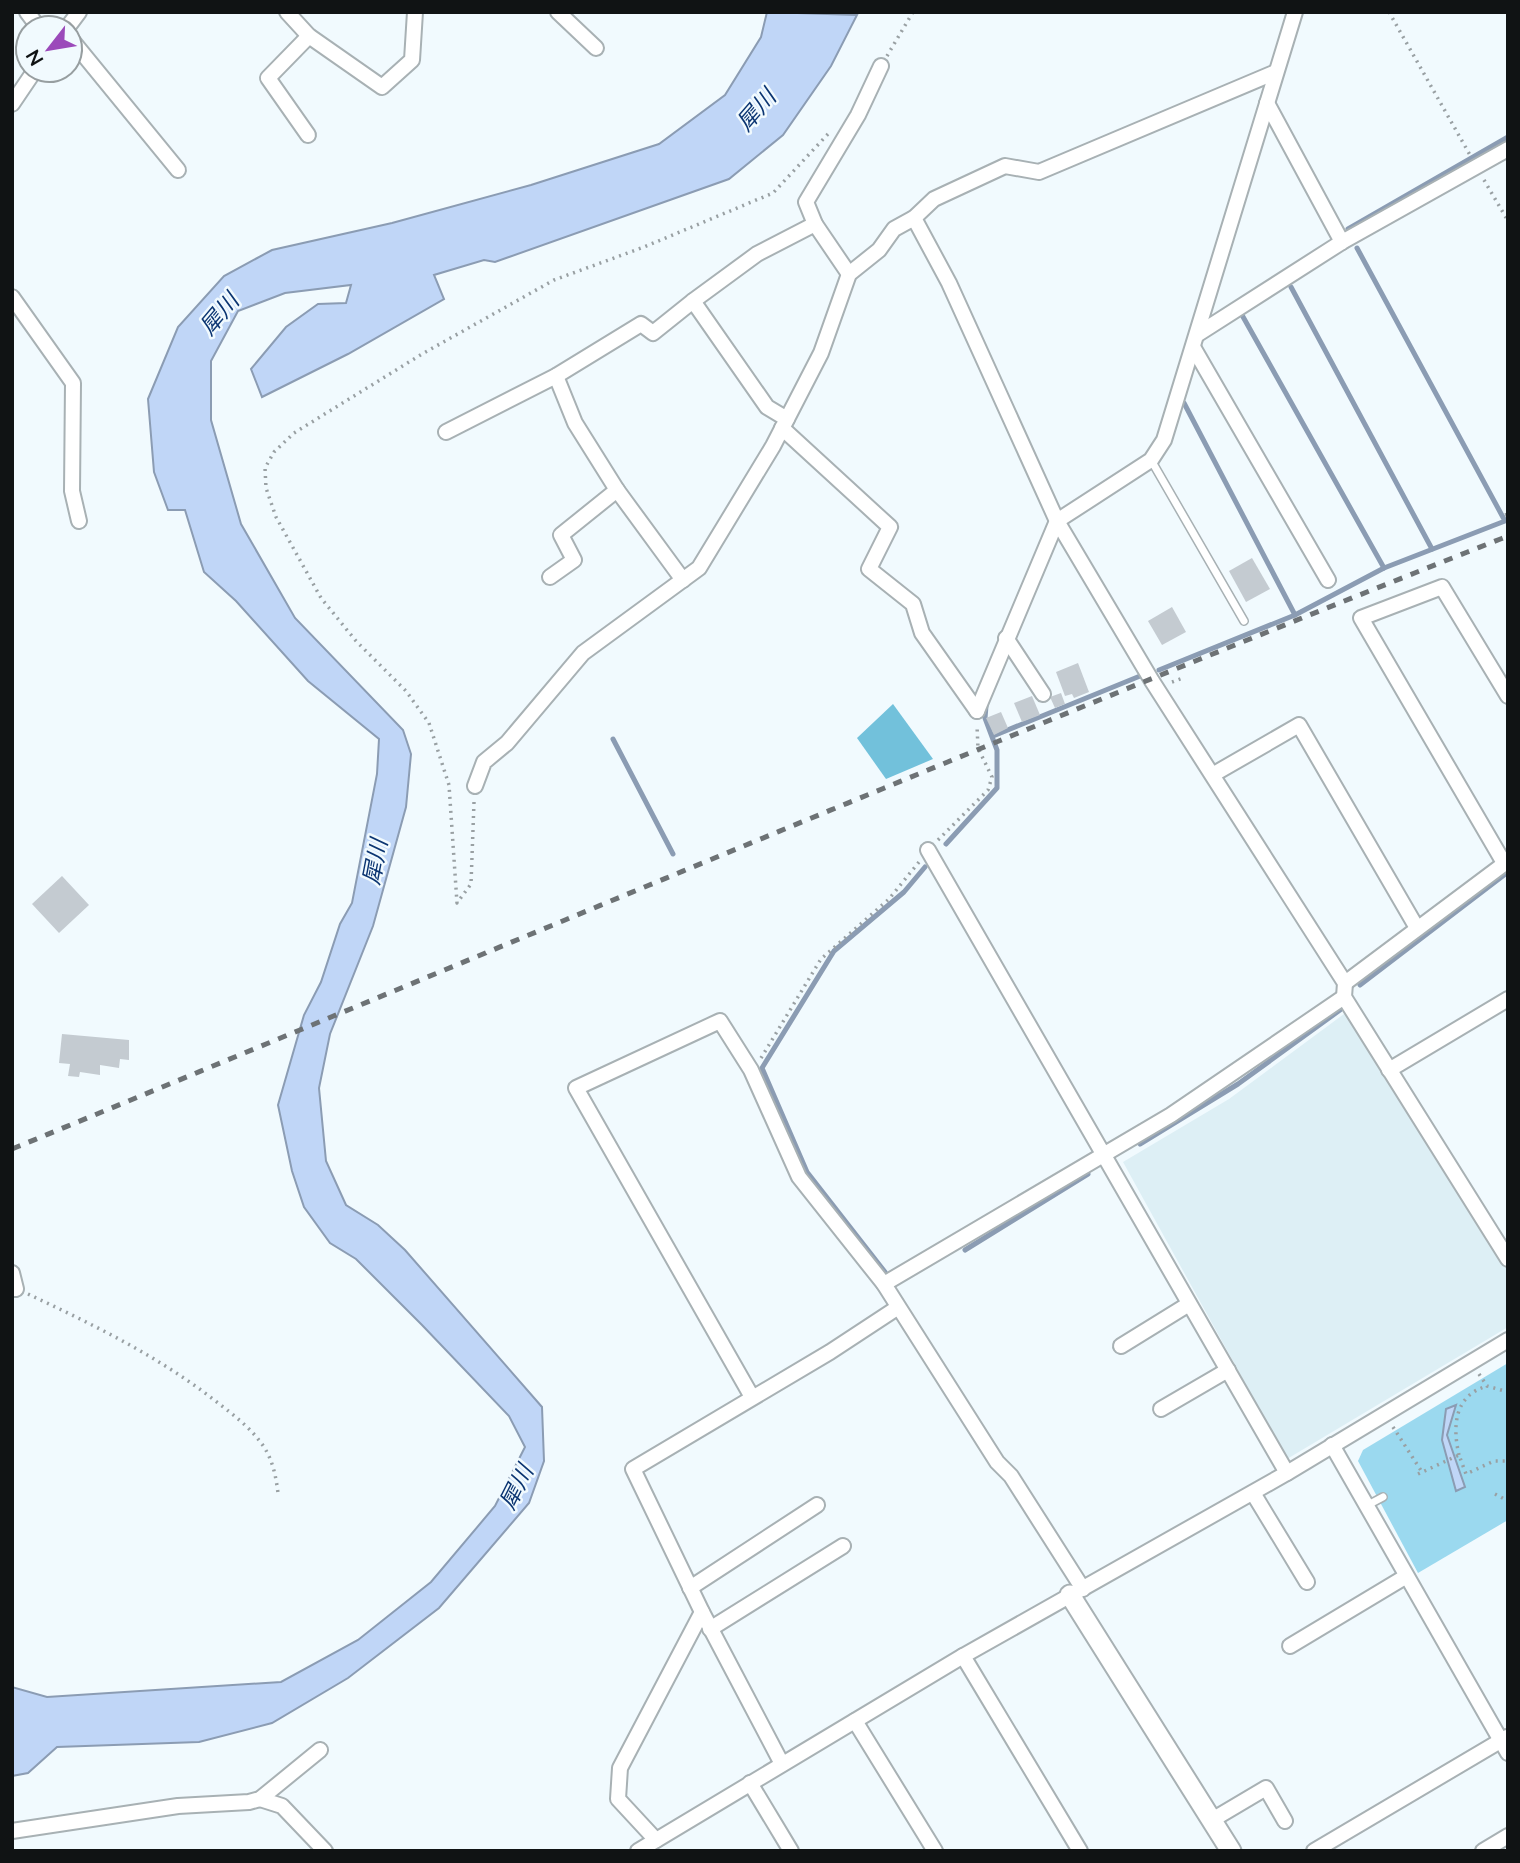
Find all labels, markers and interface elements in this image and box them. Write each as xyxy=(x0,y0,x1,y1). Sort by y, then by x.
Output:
north arrow xyxy=(14,14,84,84)
text: N xyxy=(20,46,48,70)
water label: 犀川 xyxy=(730,81,783,136)
water label: 犀川 xyxy=(193,284,246,340)
water label: 犀川 xyxy=(356,834,393,887)
water label: 犀川 xyxy=(492,1457,539,1513)

